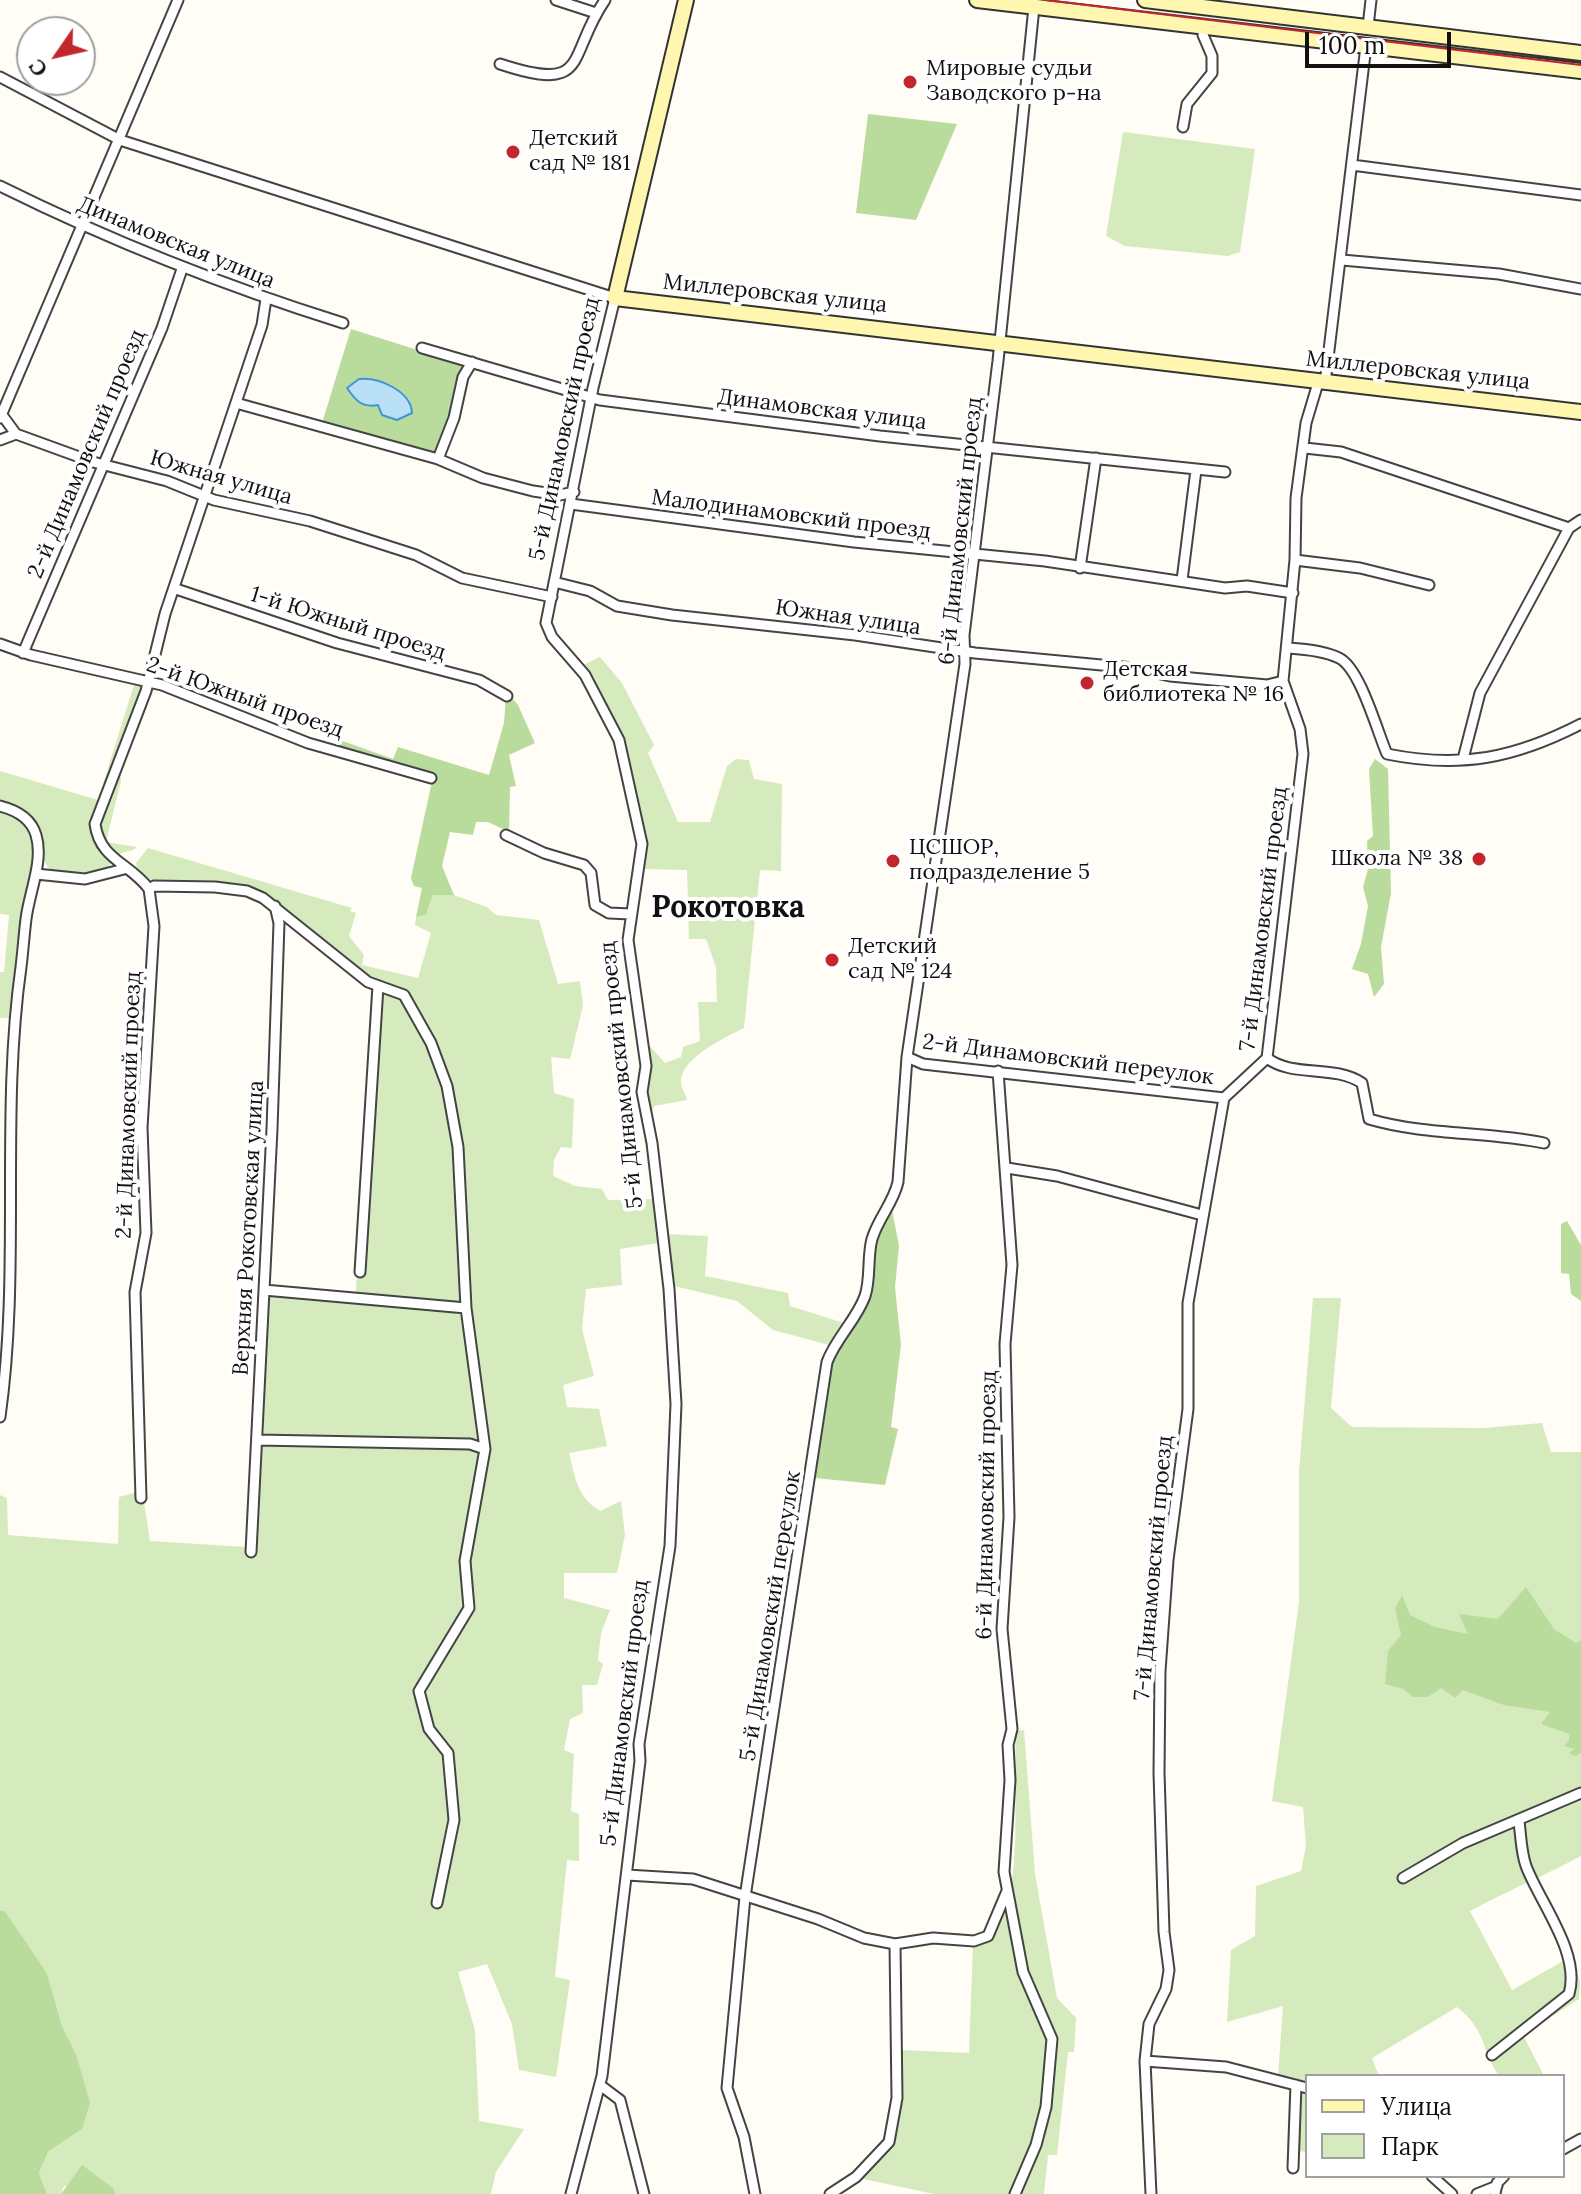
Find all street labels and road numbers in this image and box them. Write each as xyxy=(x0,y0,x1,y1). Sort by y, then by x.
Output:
street label: Динамовская улица xyxy=(73,191,279,295)
street label: Миллеровская улица xyxy=(662,269,888,319)
street label: 5-й Динамовский проезд xyxy=(524,295,606,563)
street label: 2-й Динамовский проезд xyxy=(23,326,151,582)
street label: Миллеровская улица xyxy=(1305,346,1531,396)
street label: Динамовская улица xyxy=(716,384,928,436)
street label: 6-й Динамовский проезд xyxy=(934,396,988,666)
street label: Южная улица xyxy=(147,445,295,511)
street label: Малодинамовский проезд xyxy=(650,485,932,545)
street label: 1-й Южный проезд xyxy=(247,582,449,666)
street label: Южная улица xyxy=(773,595,923,641)
street label: 2-й Южный проезд xyxy=(143,652,347,744)
street label: 7-й Динамовский проезд xyxy=(1235,785,1293,1053)
street label: 5-й Динамовский проезд xyxy=(595,940,649,1210)
street label: 2-й Динамовский проезд xyxy=(111,971,147,1239)
street label: 2-й Динамовский переулок xyxy=(921,1029,1215,1091)
street label: Верхняя Рокотовская улица xyxy=(228,1080,270,1376)
street label: 6-й Динамовский проезд xyxy=(971,1370,1003,1640)
street label: 7-й Динамовский проезд xyxy=(1129,1434,1179,1702)
street label: 5-й Динамовский переулок xyxy=(735,1469,807,1763)
street label: 5-й Динамовский проезд xyxy=(596,1578,654,1848)

